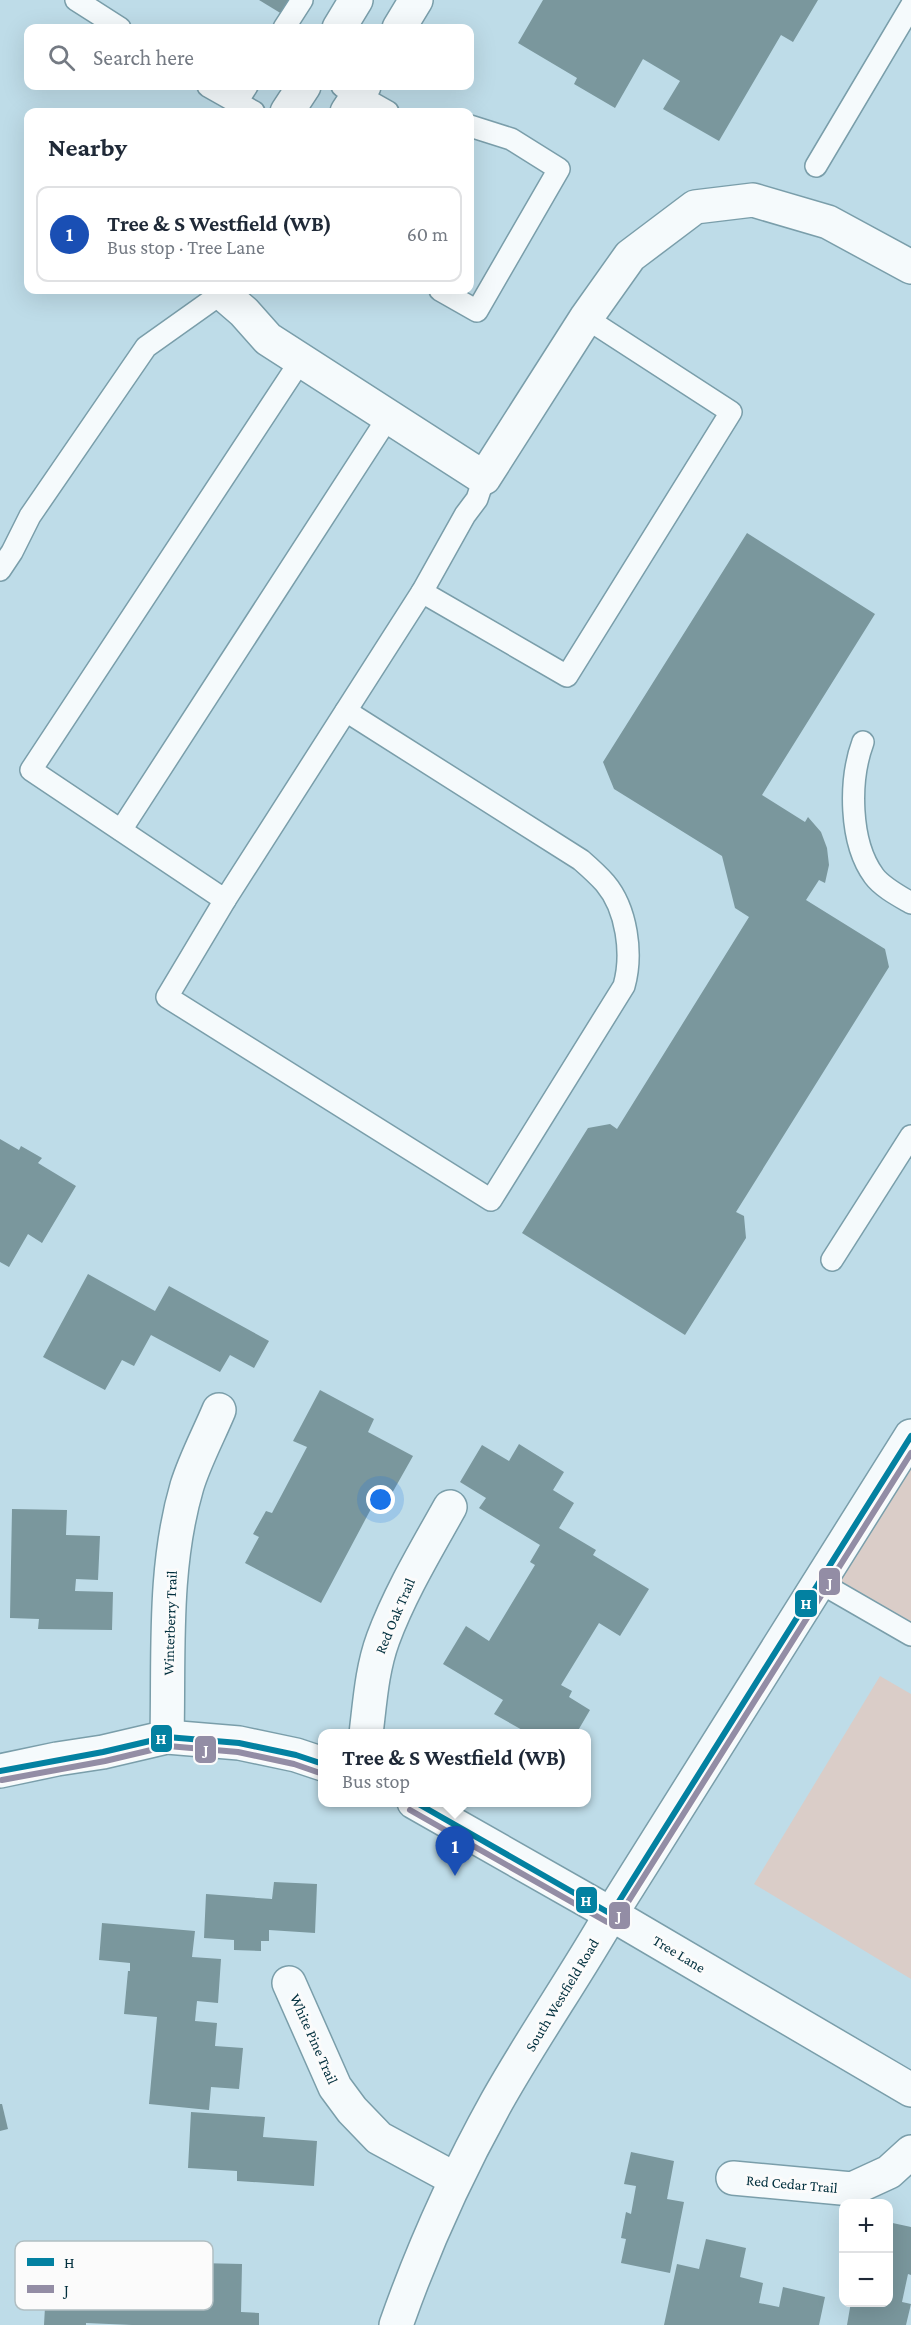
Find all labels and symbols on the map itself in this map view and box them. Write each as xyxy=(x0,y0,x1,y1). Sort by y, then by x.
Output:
your location xyxy=(366,1485,395,1514)
line badge: J xyxy=(818,1567,841,1596)
street label: Winterberry Trail xyxy=(160,1570,181,1676)
text: J xyxy=(825,1574,833,1591)
street label: Red Oak Trail xyxy=(372,1576,418,1656)
line badge: H xyxy=(794,1589,818,1618)
text: H xyxy=(801,1595,812,1612)
line badge: H xyxy=(150,1724,173,1753)
text: H xyxy=(156,1730,167,1747)
line badge: J xyxy=(194,1735,217,1764)
text: J xyxy=(201,1741,209,1758)
pin: 1 xyxy=(436,1826,474,1876)
line badge: H xyxy=(575,1886,598,1914)
text: H xyxy=(581,1892,592,1909)
line badge: J xyxy=(608,1901,631,1930)
text: J xyxy=(614,1907,622,1924)
street label: Tree Lane xyxy=(650,1932,708,1976)
street label: South Westfield Road xyxy=(522,1936,602,2054)
street label: White Pine Trail xyxy=(287,1991,341,2087)
street label: Red Cedar Trail xyxy=(746,2172,838,2196)
legend xyxy=(15,2241,213,2310)
text: H xyxy=(64,2254,75,2271)
text: J xyxy=(62,2281,69,2299)

